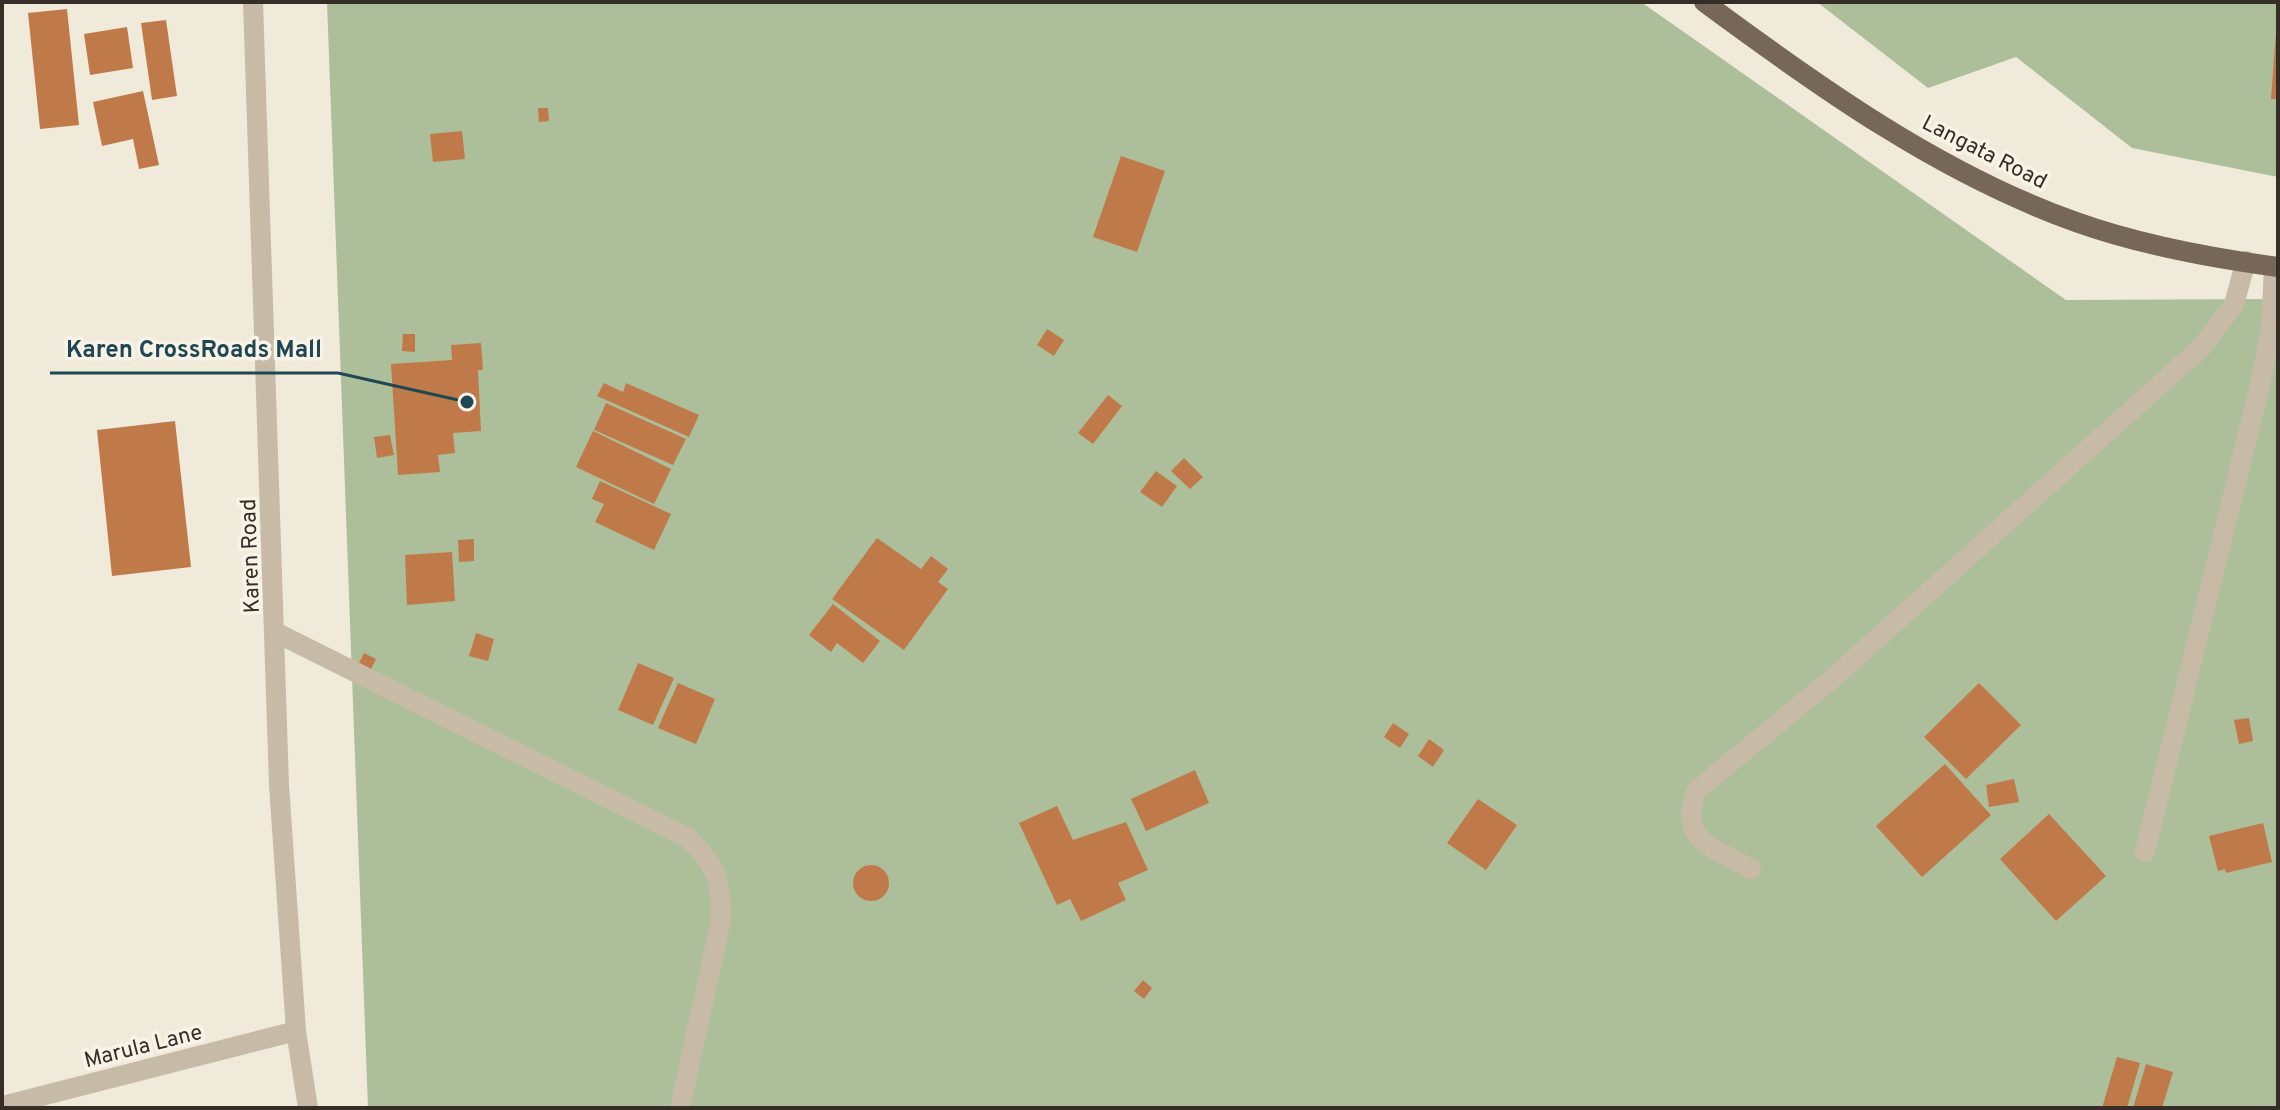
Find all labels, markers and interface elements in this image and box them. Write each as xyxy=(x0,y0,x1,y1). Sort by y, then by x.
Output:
street label: Langata Road xyxy=(1917,110,2051,196)
callout: Karen CrossRoads Mall xyxy=(50,325,338,373)
text: Karen CrossRoads Mall xyxy=(66,336,322,366)
street label: Karen Road xyxy=(236,498,267,614)
street label: Marula Lane xyxy=(82,1020,205,1075)

